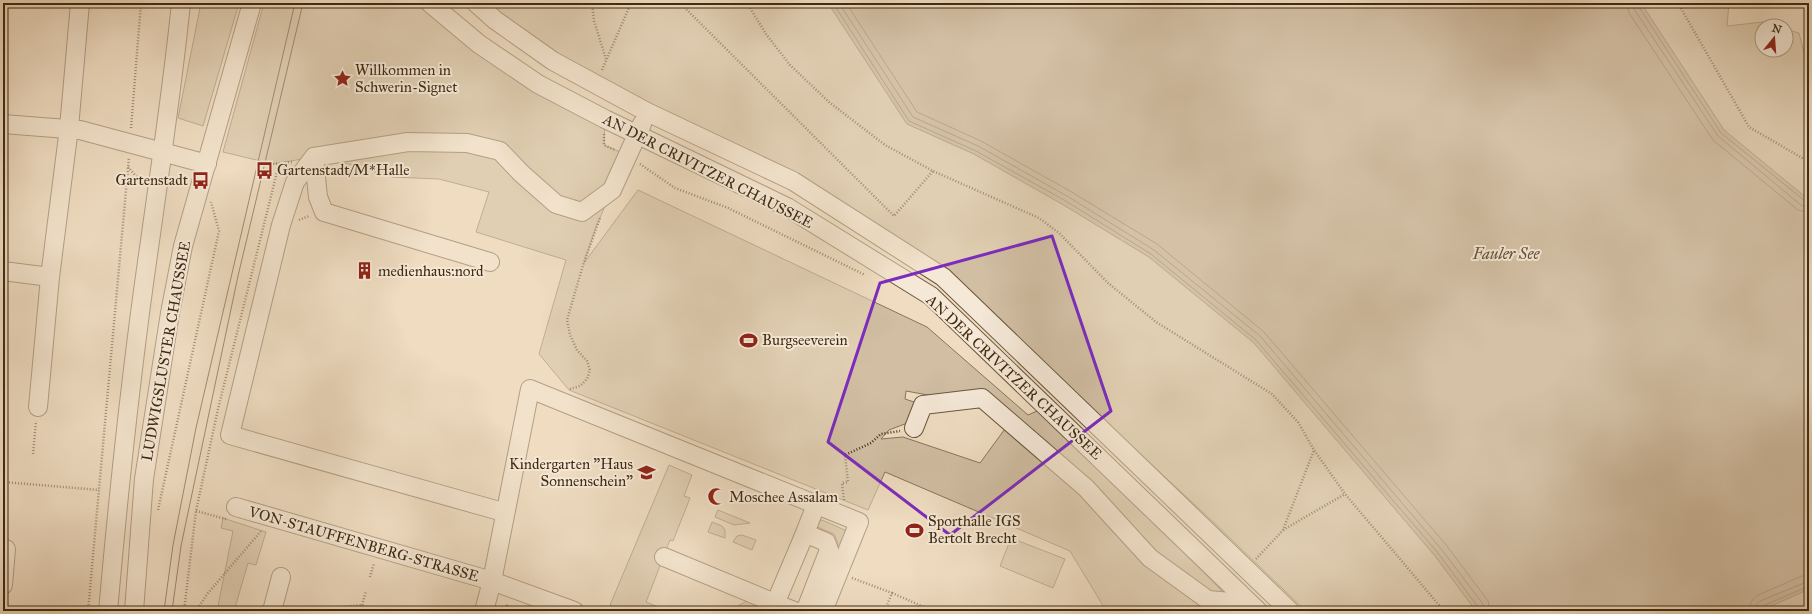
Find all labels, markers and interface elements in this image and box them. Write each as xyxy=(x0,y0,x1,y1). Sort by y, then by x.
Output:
north arrow xyxy=(1754,18,1794,58)
text: N xyxy=(1770,21,1784,37)
place label: Willkommen in Schwerin-Signet xyxy=(355,61,458,96)
place icon: Willkommen in Schwerin-Signet xyxy=(332,69,352,89)
street label: AN DER CRIVITZER CHAUSSEE xyxy=(599,109,816,232)
bus stop icon: Gartenstadt/M*Halle xyxy=(254,160,274,180)
place label: Gartenstadt/M*Halle xyxy=(277,161,409,179)
bus stop icon: Gartenstadt xyxy=(191,170,211,190)
place label: Gartenstadt xyxy=(115,171,189,189)
street label: LUDWIGSLUSTER CHAUSSEE xyxy=(138,239,194,463)
water label: Fauler See xyxy=(1472,244,1540,263)
building icon: medienhaus:nord xyxy=(355,261,375,281)
place label: medienhaus:nord xyxy=(378,262,484,280)
street label: AN DER CRIVITZER CHAUSSEE xyxy=(922,290,1106,463)
sports icon: Burgseeverein xyxy=(739,330,759,350)
place label: Burgseeverein xyxy=(762,331,848,349)
place label: Kindergarten "Haus Sonnenschein" xyxy=(509,455,633,490)
school or university icon: Kindergarten "Haus Sonnenschein" xyxy=(636,463,656,483)
mosque icon: Moschee Assalam xyxy=(706,487,726,507)
place label: Moschee Assalam xyxy=(729,488,839,506)
street label: VON-STAUFFENBERG-STRASSE xyxy=(246,502,481,586)
place label: Sporthalle IGS Bertolt Brecht xyxy=(928,512,1021,547)
sports icon: Sporthalle IGS Bertolt Brecht xyxy=(905,520,925,540)

